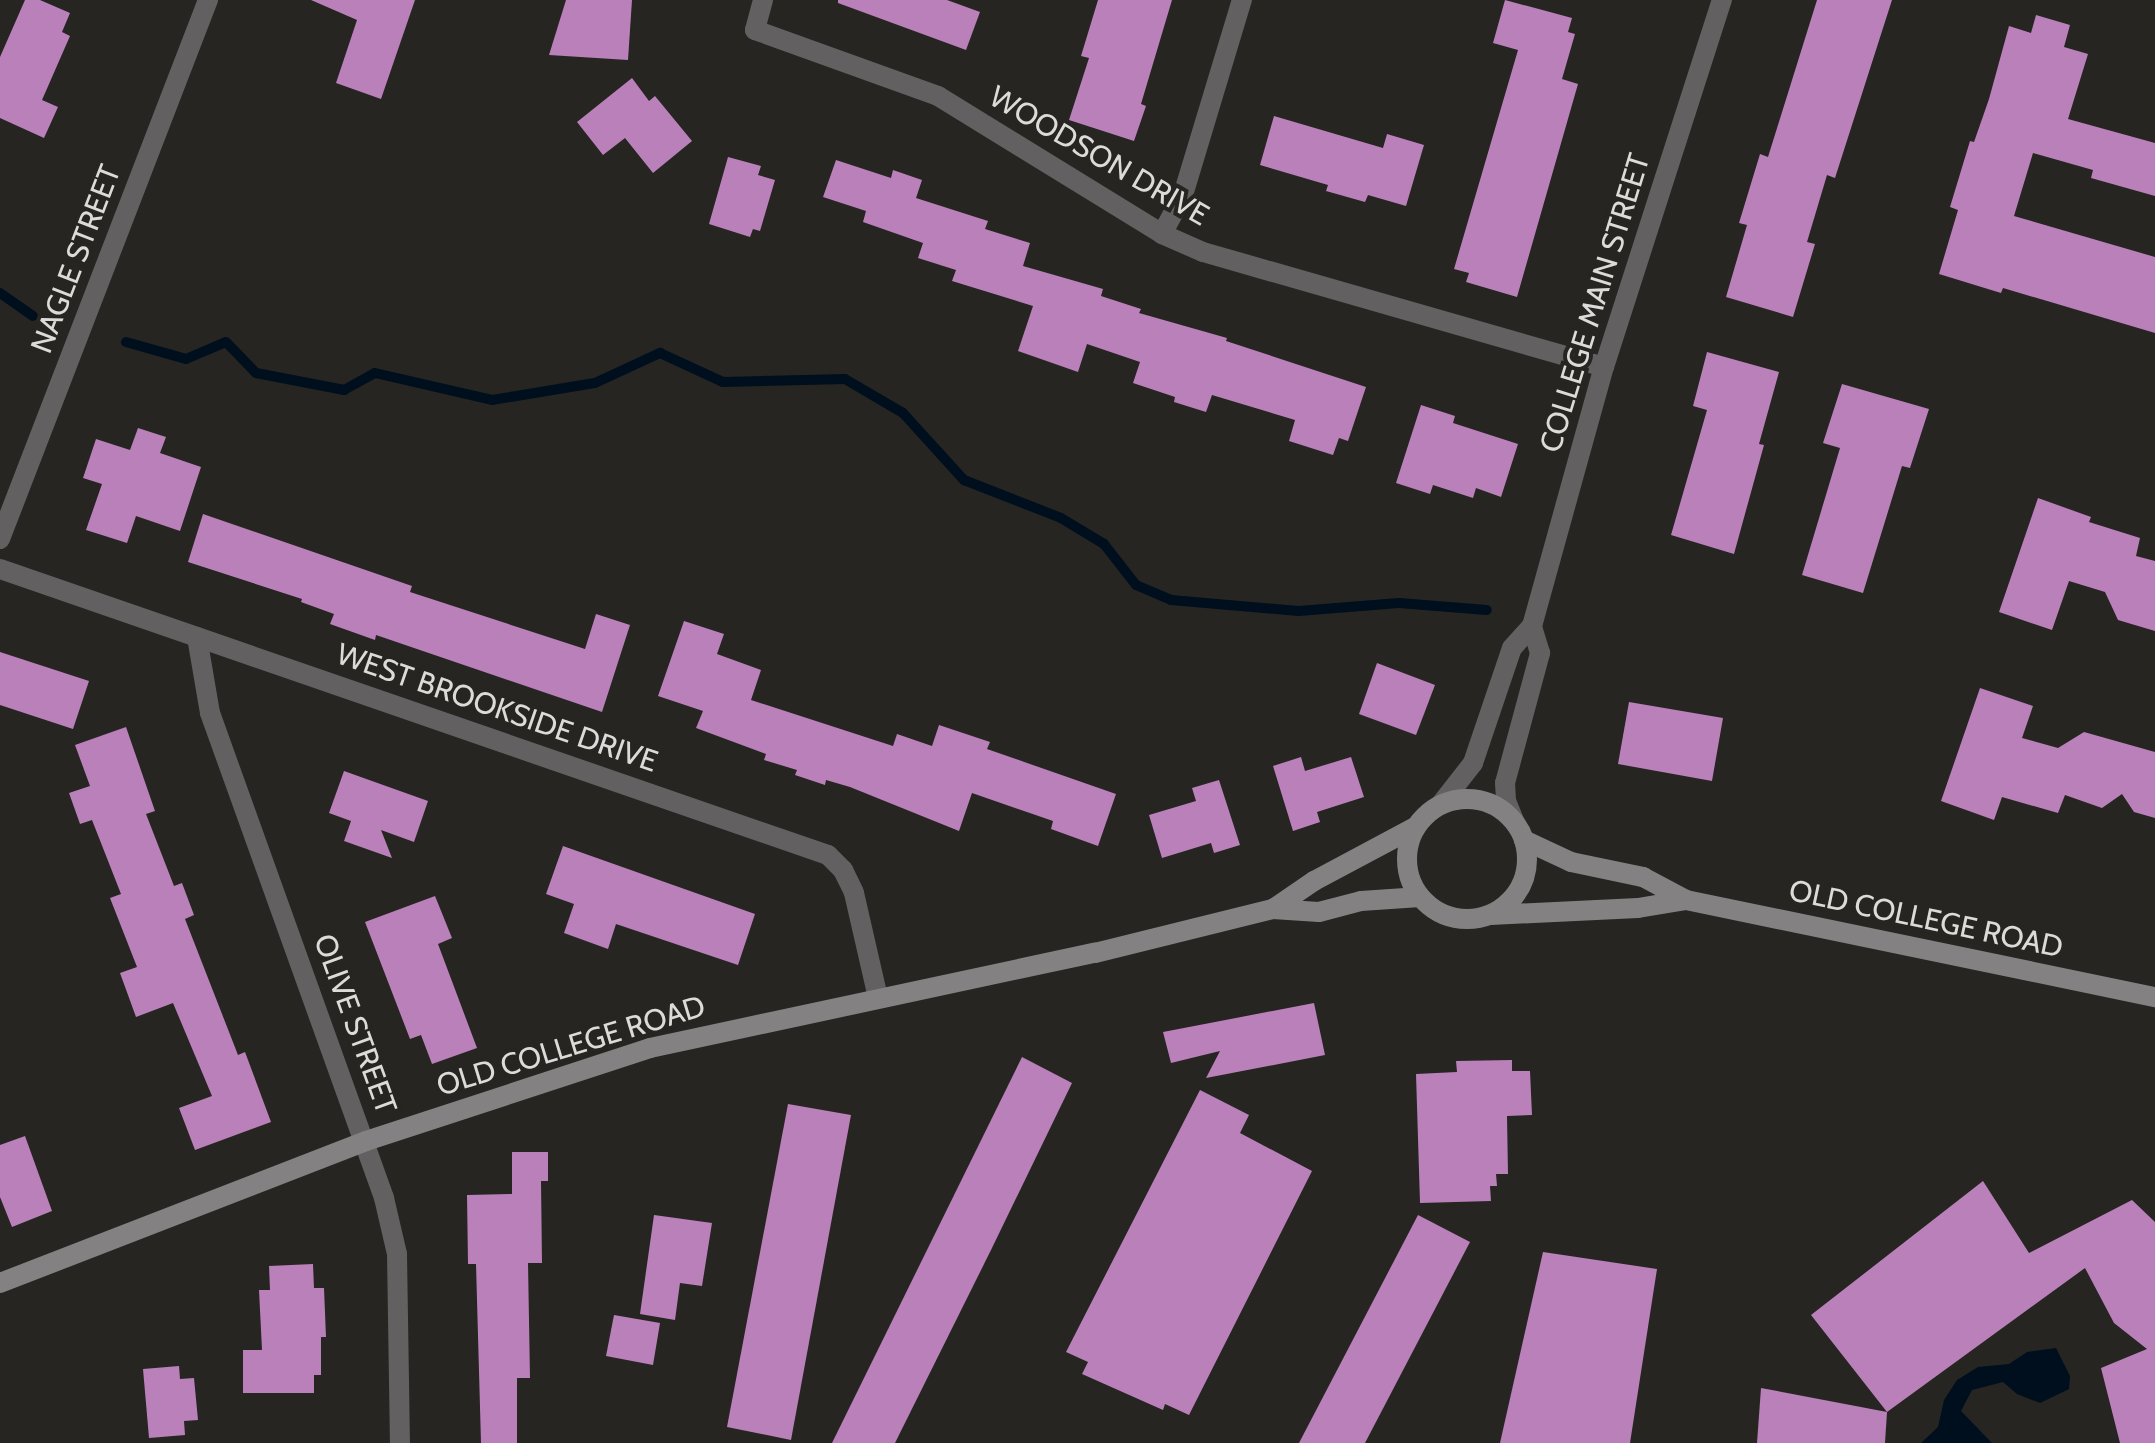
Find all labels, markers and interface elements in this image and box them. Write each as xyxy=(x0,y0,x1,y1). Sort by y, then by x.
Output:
street label: WOODSON DRIVE xyxy=(983,79,1215,233)
street label: COLLEGE MAIN STREET xyxy=(1532,149,1658,457)
street label: NAGLE STREET xyxy=(24,160,128,358)
street label: WEST BROOKSIDE DRIVE xyxy=(332,636,662,780)
street label: OLD COLLEGE ROAD xyxy=(1786,872,2066,966)
street label: OLIVE STREET xyxy=(306,929,404,1119)
street label: OLD COLLEGE ROAD xyxy=(432,988,710,1104)

